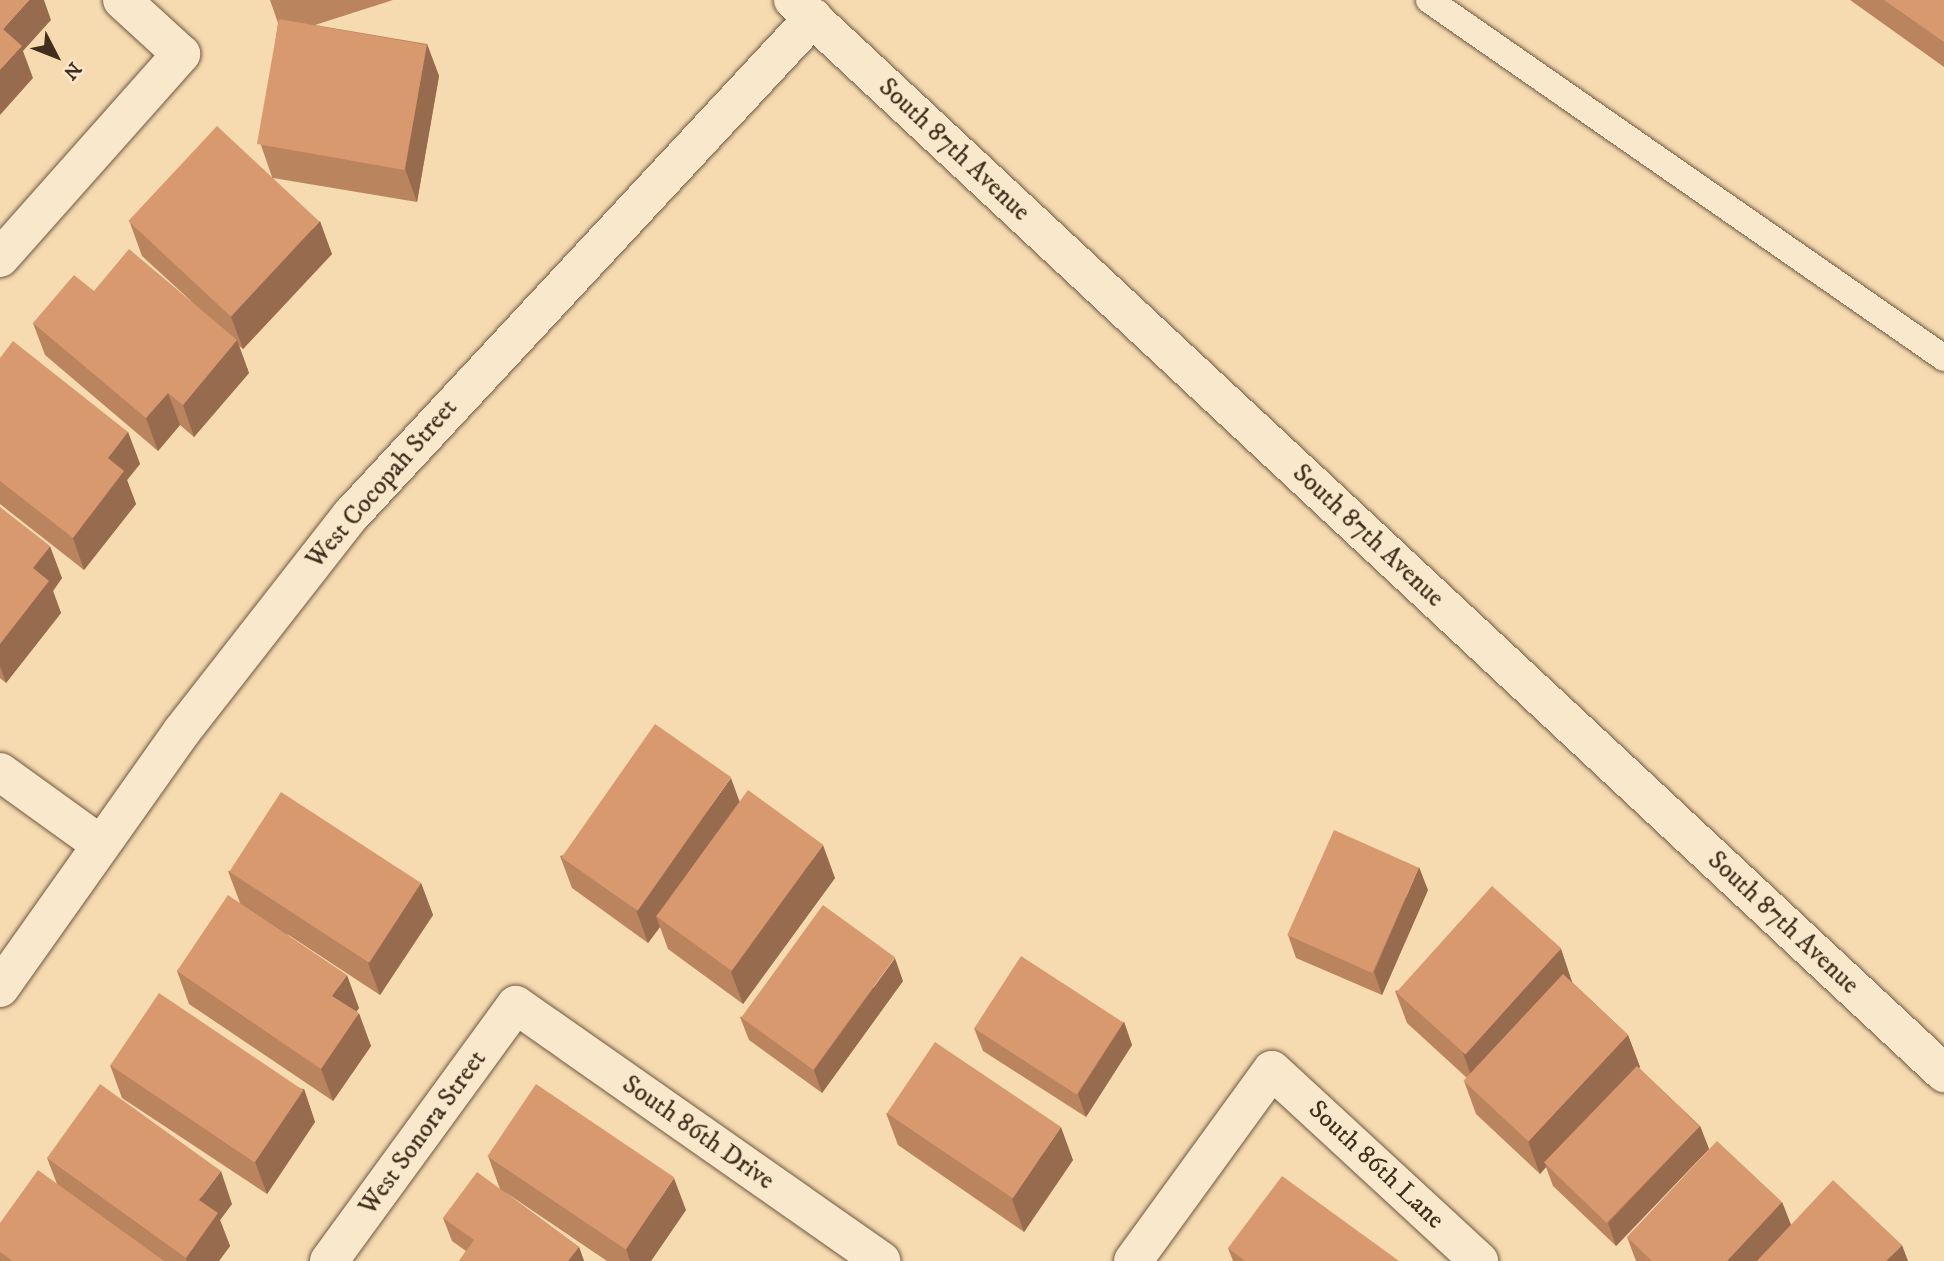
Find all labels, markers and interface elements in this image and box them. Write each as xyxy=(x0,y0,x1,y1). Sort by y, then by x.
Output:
north arrow xyxy=(21,21,91,91)
text: N xyxy=(58,57,86,84)
street label: South 87th Avenue xyxy=(872,72,1036,228)
street label: West Cocopah Street xyxy=(300,393,464,575)
street label: South 87th Avenue xyxy=(1286,458,1450,614)
street label: South 87th Avenue xyxy=(1701,845,1865,1001)
street label: West Sonora Street xyxy=(353,1045,493,1221)
street label: South 86th Drive xyxy=(616,1069,780,1197)
street label: South 86th Lane xyxy=(1302,1094,1450,1236)

